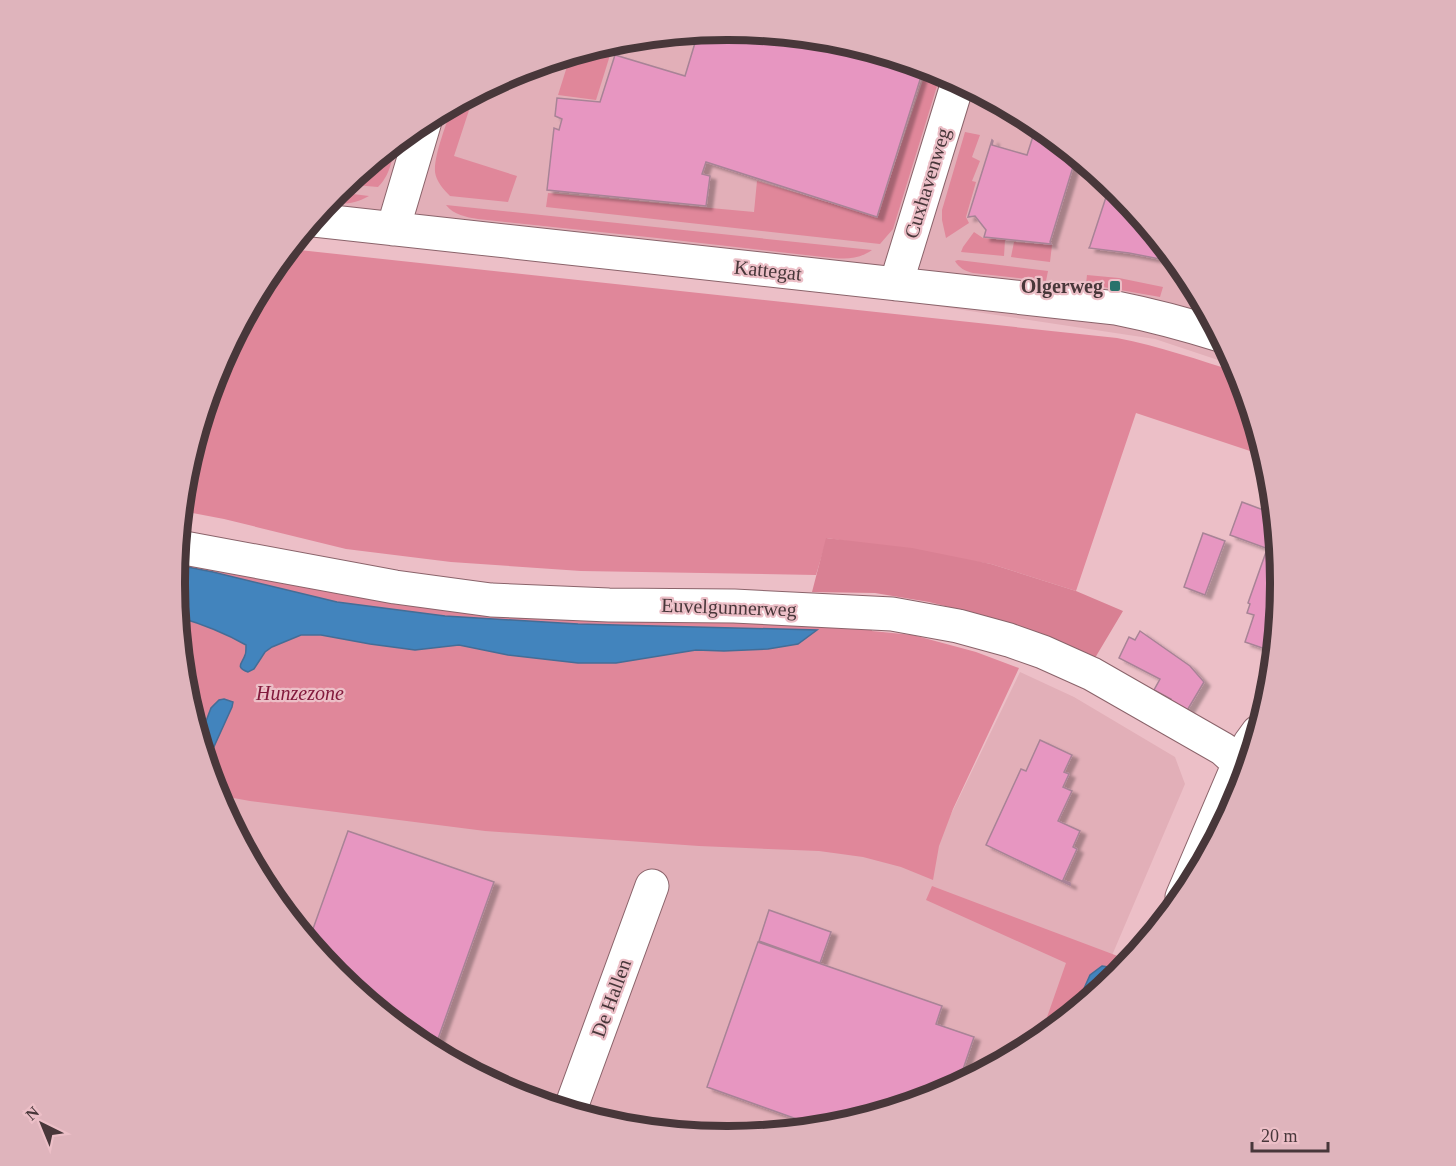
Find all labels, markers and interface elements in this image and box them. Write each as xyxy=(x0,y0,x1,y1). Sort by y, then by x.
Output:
street label: Cuxhavenweg xyxy=(900,125,955,241)
street label: Kattegat xyxy=(733,256,803,286)
place label: Olgerweg xyxy=(1021,275,1103,298)
marker: Olgerweg xyxy=(1108,279,1122,293)
street label: Euvelgunnerweg xyxy=(661,594,797,621)
park label: Hunzezone xyxy=(255,682,344,704)
street label: De Hallen xyxy=(587,956,635,1040)
north arrow xyxy=(12,1094,72,1154)
text: N xyxy=(22,1103,42,1124)
scale bar xyxy=(1252,1115,1328,1153)
text: 20 m xyxy=(1261,1126,1298,1146)

